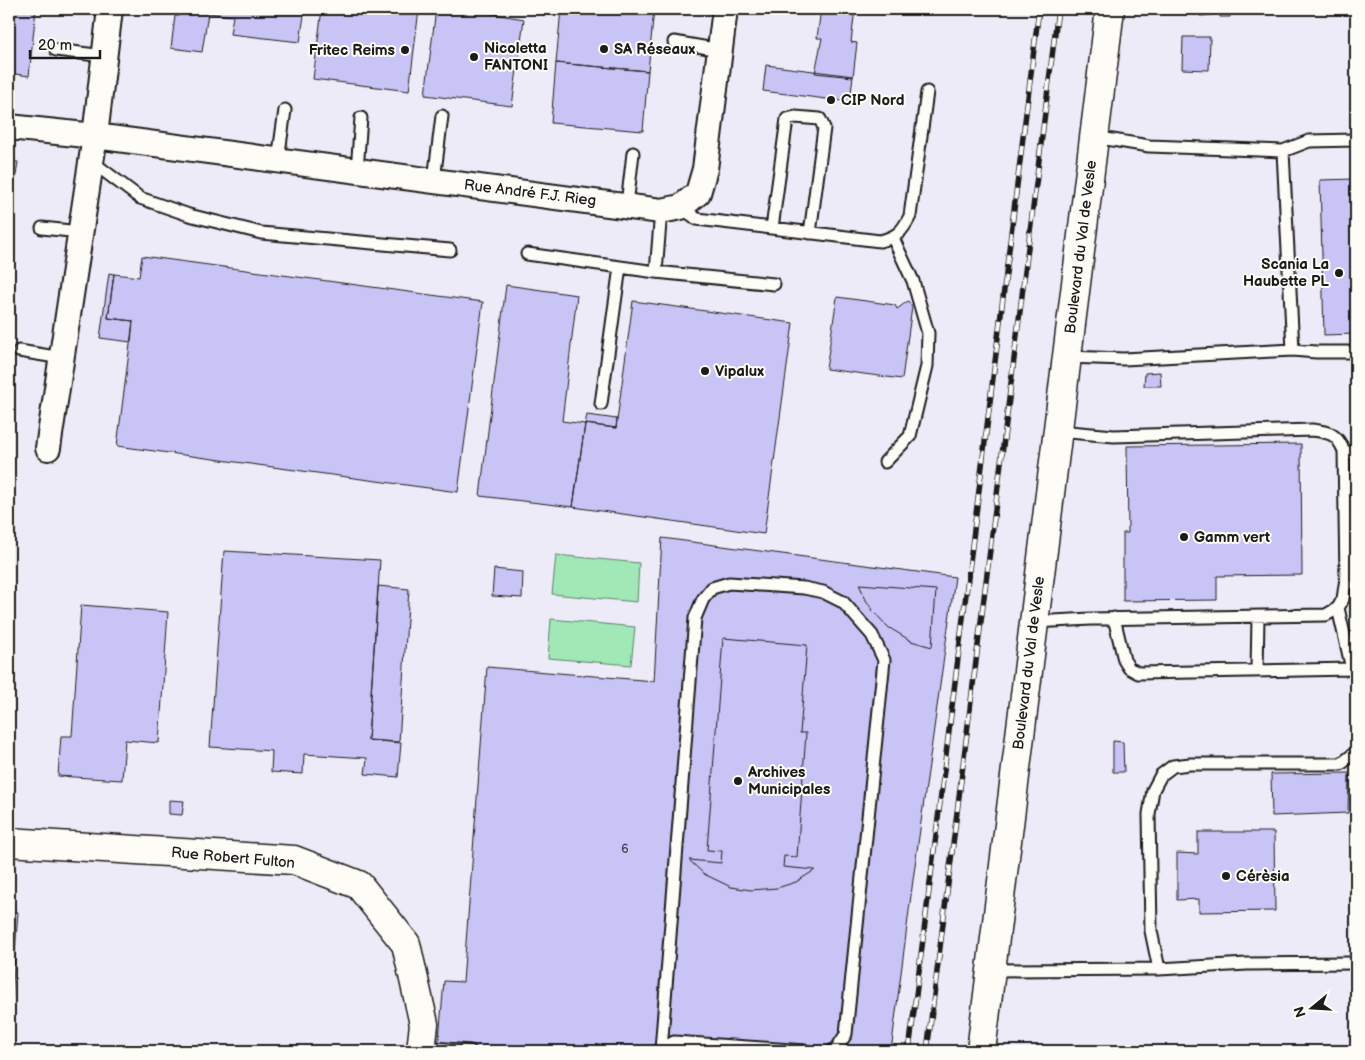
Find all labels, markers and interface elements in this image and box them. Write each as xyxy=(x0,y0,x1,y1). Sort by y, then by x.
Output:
scale bar xyxy=(30,28,100,60)
text: 20 m xyxy=(38,36,72,55)
place label: Nicoletta FANTONI xyxy=(484,39,548,75)
place label: SA Réseaux xyxy=(614,40,696,59)
place label: Fritec Reims xyxy=(309,41,395,60)
marker: SA Réseaux xyxy=(598,43,610,55)
marker: Fritec Reims xyxy=(399,44,411,56)
marker: Nicoletta FANTONI xyxy=(468,51,480,63)
place label: CIP Nord xyxy=(841,91,904,110)
marker: CIP Nord xyxy=(825,94,837,106)
street label: Boulevard du Val de Vesle xyxy=(1061,159,1101,335)
street label: Rue André F.J. Rieg xyxy=(463,175,597,211)
place label: Scania La Haubette PL xyxy=(1243,255,1329,291)
marker: Scania La Haubette PL xyxy=(1333,267,1345,279)
place label: Vipalux xyxy=(715,362,764,381)
marker: Vipalux xyxy=(699,365,711,377)
place label: Gamm vert xyxy=(1194,528,1270,547)
marker: Gamm vert xyxy=(1178,531,1190,543)
street label: Boulevard du Val de Vesle xyxy=(1009,575,1049,751)
place label: Archives Municipales xyxy=(747,763,830,799)
marker: Archives Municipales xyxy=(732,775,744,787)
house number: 6 xyxy=(621,842,629,857)
street label: Rue Robert Fulton xyxy=(170,843,296,873)
place label: Cérèsia xyxy=(1236,867,1290,886)
marker: Cérèsia xyxy=(1220,870,1232,882)
north arrow xyxy=(1288,982,1338,1032)
text: N xyxy=(1290,1004,1310,1019)

